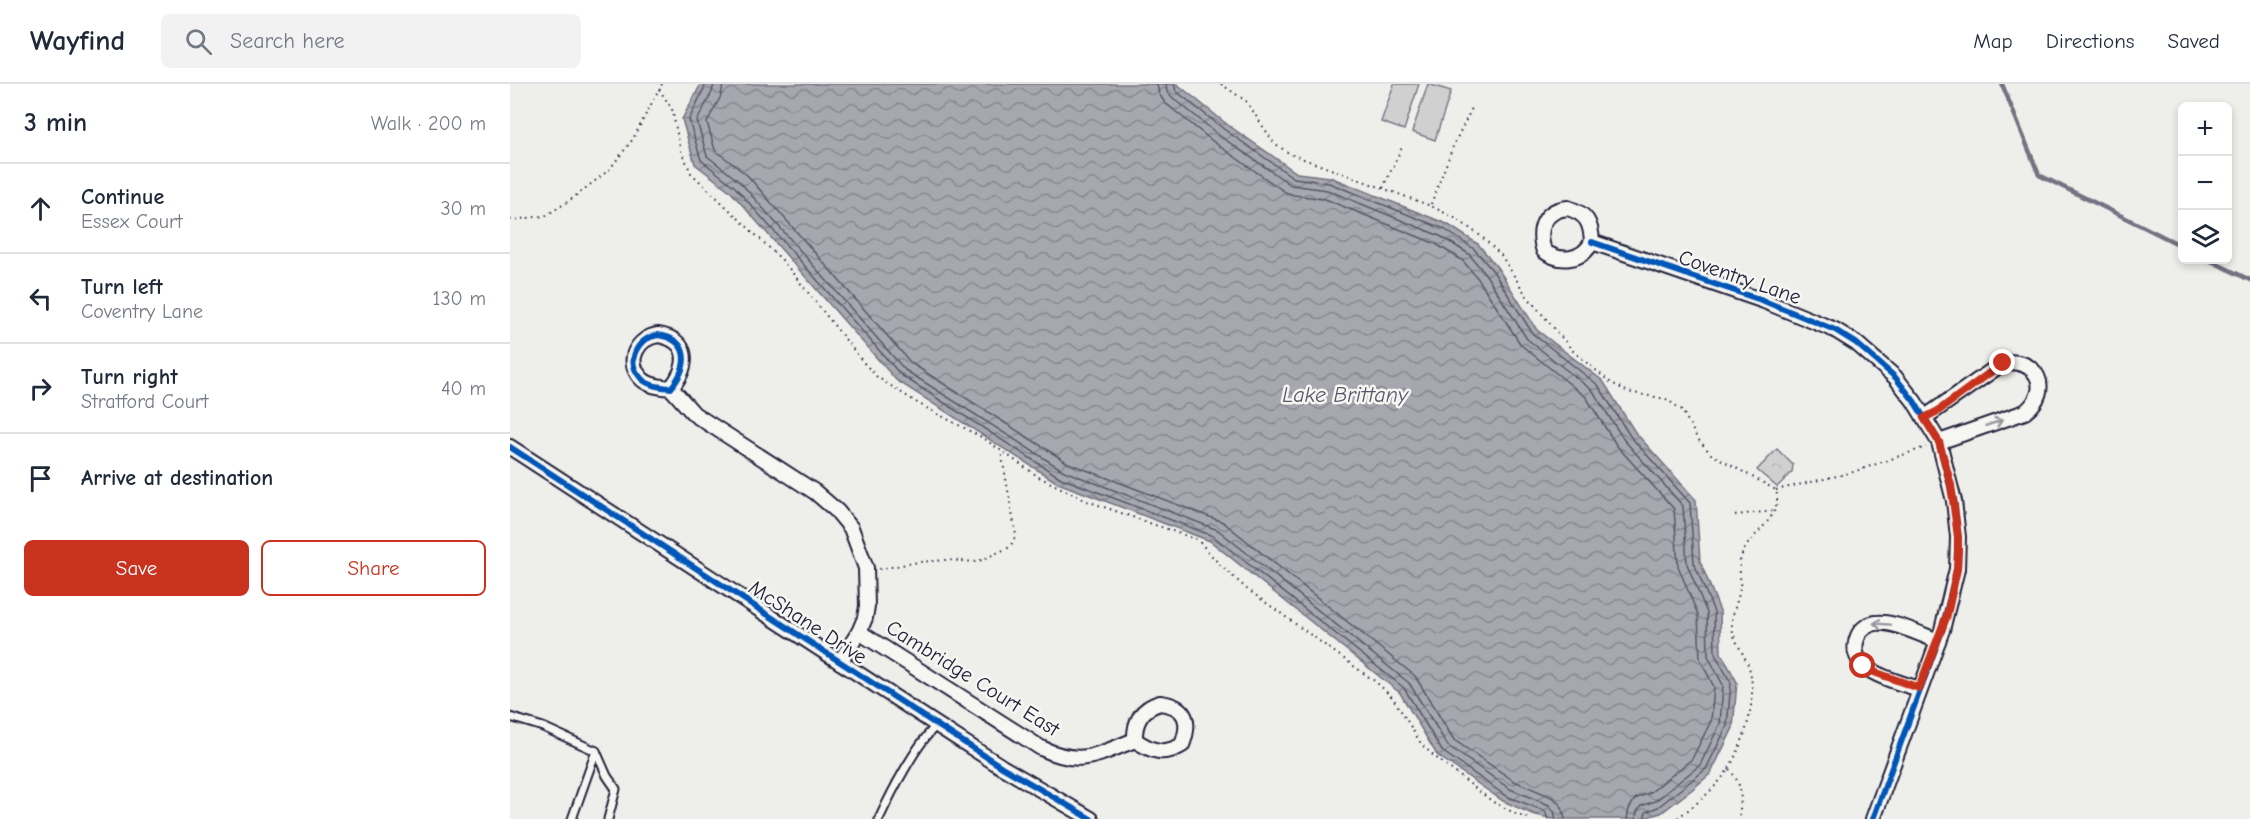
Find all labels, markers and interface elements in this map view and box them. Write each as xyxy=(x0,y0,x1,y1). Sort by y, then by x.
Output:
search box xyxy=(161,14,581,68)
text: Wayfind xyxy=(30,25,125,57)
icon: search xyxy=(182,25,215,58)
text: Search here xyxy=(230,28,345,54)
text: Map xyxy=(1973,29,2013,53)
text: Directions xyxy=(2046,29,2135,53)
text: Saved xyxy=(2168,29,2220,53)
map controls xyxy=(2178,102,2232,264)
button: + xyxy=(2178,102,2232,156)
text: 3 min xyxy=(24,108,87,138)
text: Walk · 200 m xyxy=(371,112,486,135)
button: − xyxy=(2178,156,2232,210)
text: Continue xyxy=(81,184,164,210)
icon: ahead xyxy=(24,192,57,225)
text: 30 m xyxy=(440,197,486,220)
text: Essex Court xyxy=(81,210,183,233)
button: layers xyxy=(2178,210,2232,264)
street label: Coventry Lane xyxy=(1676,245,1804,309)
text: Turn left xyxy=(81,274,163,300)
icon: left xyxy=(24,282,57,315)
text: 130 m xyxy=(433,287,486,310)
text: Coventry Lane xyxy=(81,300,203,323)
route end xyxy=(1989,349,2015,375)
text: Turn right xyxy=(81,364,178,390)
icon: right xyxy=(24,372,57,405)
text: 40 m xyxy=(441,377,486,400)
water label: Lake Brittany xyxy=(1282,382,1409,408)
text: Stratford Court xyxy=(81,390,209,413)
one-way arrow xyxy=(1984,416,2003,427)
icon: arrive xyxy=(24,462,57,495)
text: Arrive at destination xyxy=(81,465,273,491)
button: Save xyxy=(24,540,249,596)
button: Share xyxy=(261,540,486,596)
street label: McShane Drive xyxy=(745,575,871,669)
street label: Cambridge Court East xyxy=(882,615,1065,742)
one-way arrow xyxy=(1873,619,1893,630)
route start xyxy=(1849,652,1875,678)

